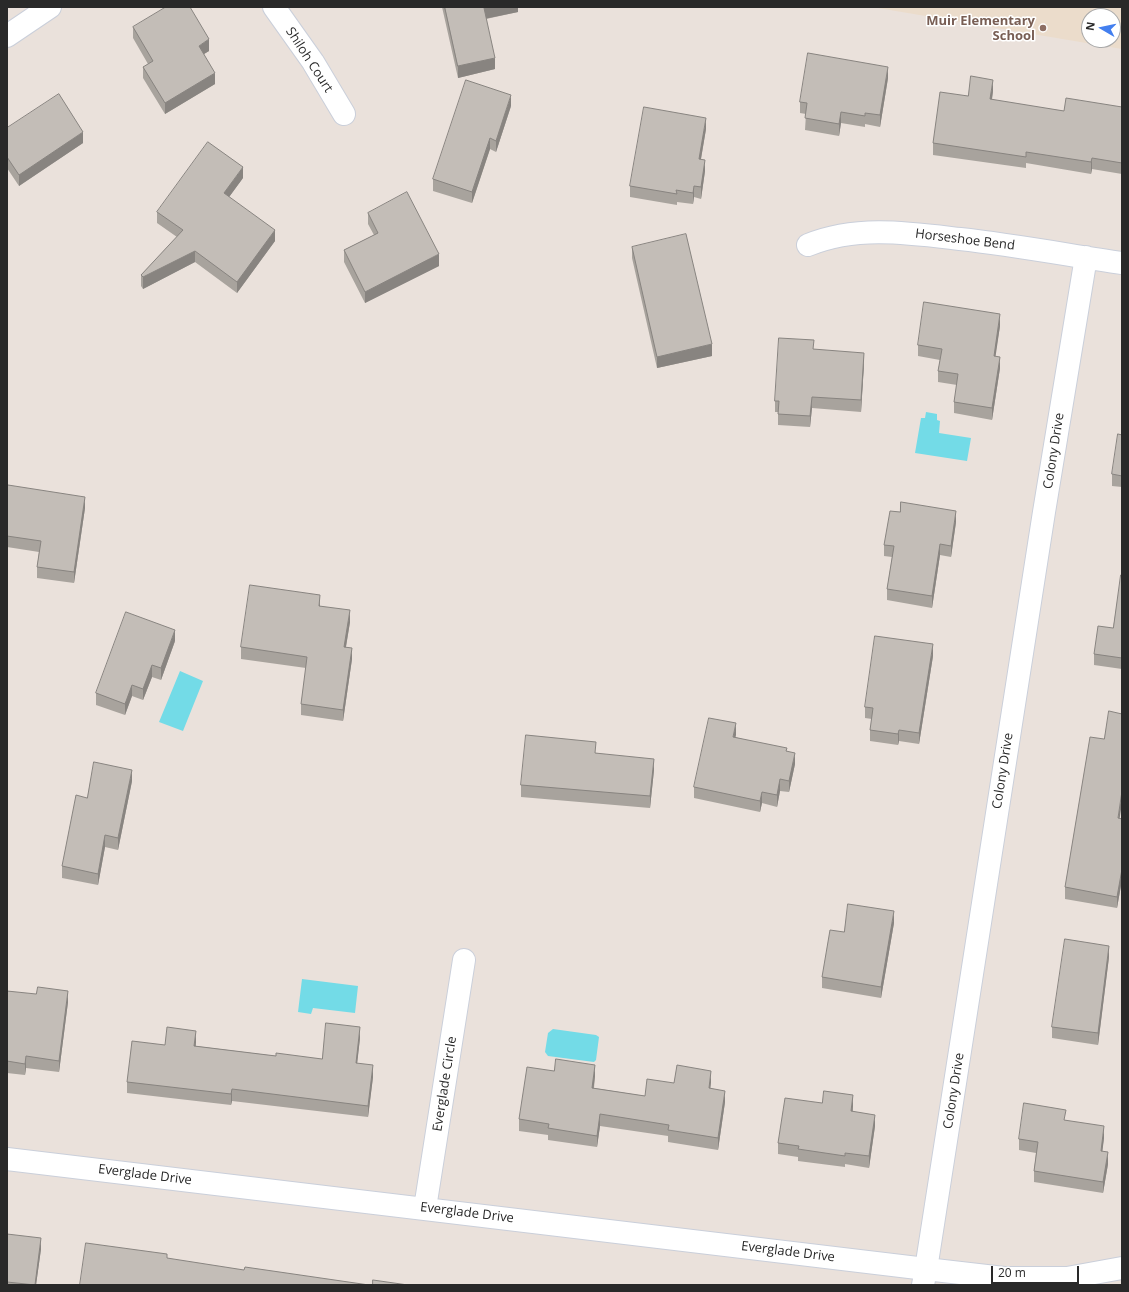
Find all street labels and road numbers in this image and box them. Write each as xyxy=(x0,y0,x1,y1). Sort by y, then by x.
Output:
street label: Shiloh Court xyxy=(282,24,336,96)
street label: Horseshoe Bend xyxy=(914,226,1016,254)
street label: Colony Drive xyxy=(1040,412,1068,490)
street label: Colony Drive xyxy=(989,732,1017,810)
street label: Everglade Circle xyxy=(430,1035,460,1133)
street label: Colony Drive xyxy=(940,1052,968,1130)
street label: Everglade Drive xyxy=(97,1162,193,1188)
street label: Everglade Drive xyxy=(419,1200,515,1226)
street label: Everglade Drive xyxy=(740,1239,836,1265)

